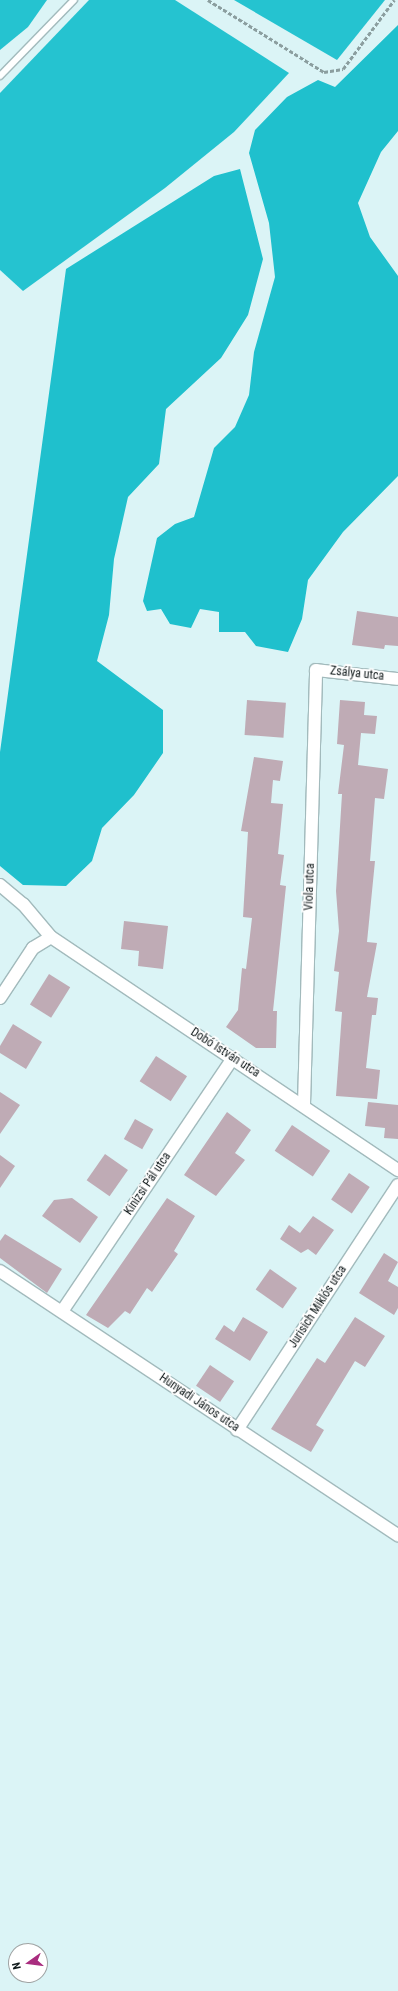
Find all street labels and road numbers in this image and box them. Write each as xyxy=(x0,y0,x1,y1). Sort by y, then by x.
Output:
street label: Zsálya utca xyxy=(329,664,385,684)
street label: Viola utca xyxy=(302,863,318,911)
street label: Dobó István utca xyxy=(188,1025,262,1081)
street label: Kinizsi Pál utca xyxy=(122,1150,174,1218)
street label: Jurisich Miklós utca xyxy=(286,1263,350,1351)
street label: Hunyadi János utca xyxy=(156,1371,242,1435)

